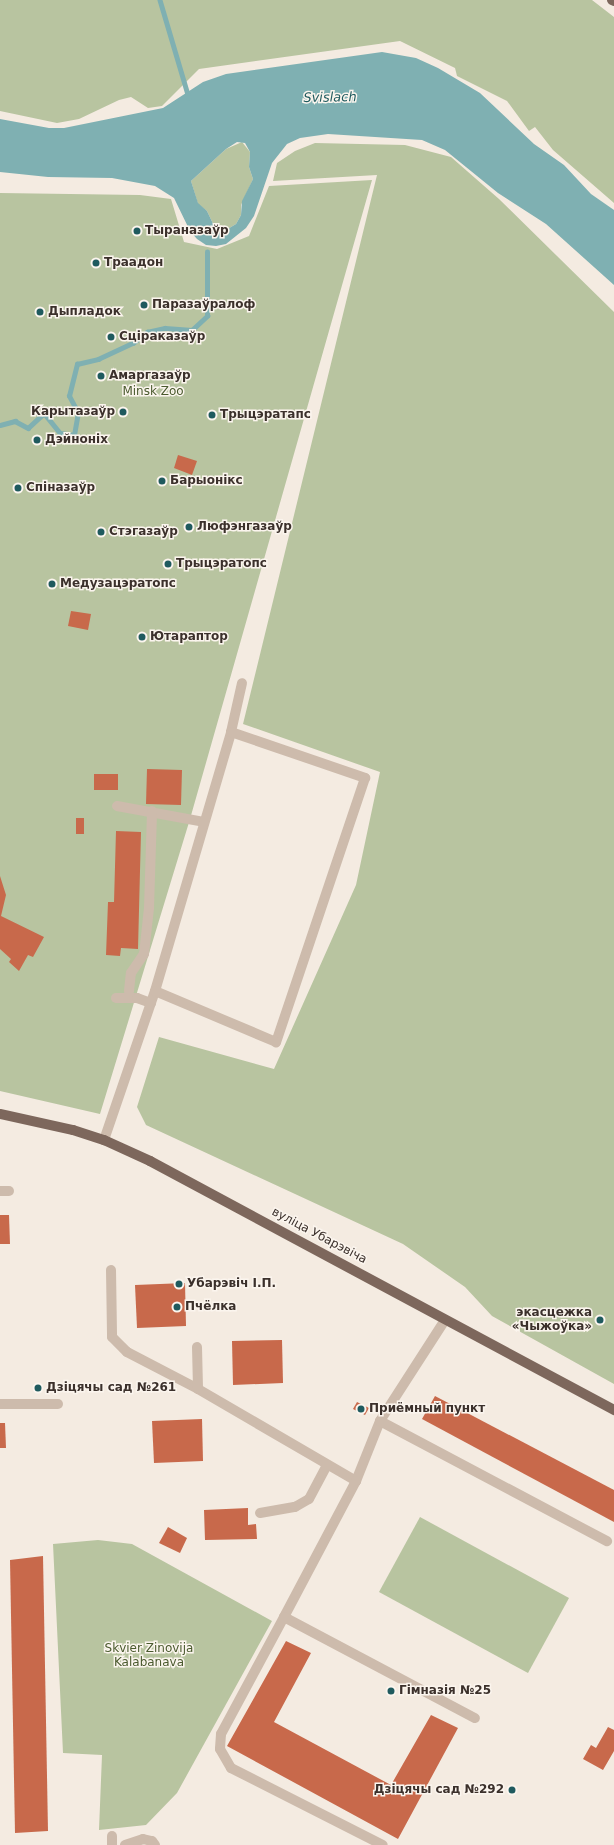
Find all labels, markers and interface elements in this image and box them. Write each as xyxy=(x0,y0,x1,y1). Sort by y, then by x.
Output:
water label: Svislach xyxy=(303,90,357,106)
place label: Тыраназаўр xyxy=(145,224,229,238)
marker: Тыраназаўр xyxy=(132,226,142,236)
place label: Траадон xyxy=(104,256,163,270)
marker: Траадон xyxy=(91,258,101,268)
place label: Паразаўралоф xyxy=(152,298,255,312)
marker: Паразаўралоф xyxy=(139,300,149,310)
place label: Дыпладок xyxy=(48,305,121,319)
marker: Дыпладок xyxy=(35,307,45,317)
place label: Сціраказаўр xyxy=(119,330,205,344)
marker: Сціраказаўр xyxy=(106,332,116,342)
place label: Амаргазаўр xyxy=(109,369,191,383)
marker: Амаргазаўр xyxy=(96,371,106,381)
park label: Minsk Zoo xyxy=(122,385,184,399)
place label: Карытазаўр xyxy=(31,405,115,419)
marker: Карытазаўр xyxy=(118,407,128,417)
place label: Трыцэратапс xyxy=(220,408,311,422)
marker: Трыцэратапс xyxy=(207,410,217,420)
place label: Дэйноніх xyxy=(45,433,108,447)
marker: Дэйноніх xyxy=(32,435,42,445)
place label: Барыонікс xyxy=(170,474,243,488)
marker: Барыонікс xyxy=(157,476,167,486)
place label: Спіназаўр xyxy=(26,481,95,495)
marker: Спіназаўр xyxy=(13,483,23,493)
place label: Люфэнгазаўр xyxy=(197,520,292,534)
marker: Люфэнгазаўр xyxy=(184,522,194,532)
place label: Стэгазаўр xyxy=(109,525,178,539)
marker: Стэгазаўр xyxy=(96,527,106,537)
place label: Трыцэратопс xyxy=(176,557,267,571)
marker: Трыцэратопс xyxy=(163,559,173,569)
place label: Медузацэратопс xyxy=(60,577,176,591)
marker: Медузацэратопс xyxy=(47,579,57,589)
place label: Ютараптор xyxy=(150,630,228,644)
marker: Ютараптор xyxy=(137,632,147,642)
street label: вуліца Убарэвіча xyxy=(269,1205,369,1267)
place label: Убарэвіч І.П. xyxy=(187,1277,276,1291)
marker: Убарэвіч І.П. xyxy=(174,1279,184,1289)
place label: Пчёлка xyxy=(185,1300,236,1314)
marker: Пчёлка xyxy=(172,1302,182,1312)
place label: экасцежка «Чыжоўка» xyxy=(512,1306,592,1334)
marker: экасцежка «Чыжоўка» xyxy=(595,1315,605,1325)
place label: Дзіцячы сад №261 xyxy=(46,1381,176,1395)
marker: Дзіцячы сад №261 xyxy=(33,1383,43,1393)
place label: Приёмный пункт xyxy=(369,1402,485,1416)
marker: Приёмный пункт xyxy=(356,1404,366,1414)
park label: Skvier Zinovija Kalabanava xyxy=(105,1642,193,1670)
place label: Гімназія №25 xyxy=(399,1684,491,1698)
marker: Гімназія №25 xyxy=(386,1686,396,1696)
place label: Дзіцячы сад №292 xyxy=(374,1783,504,1797)
marker: Дзіцячы сад №292 xyxy=(507,1785,517,1795)

